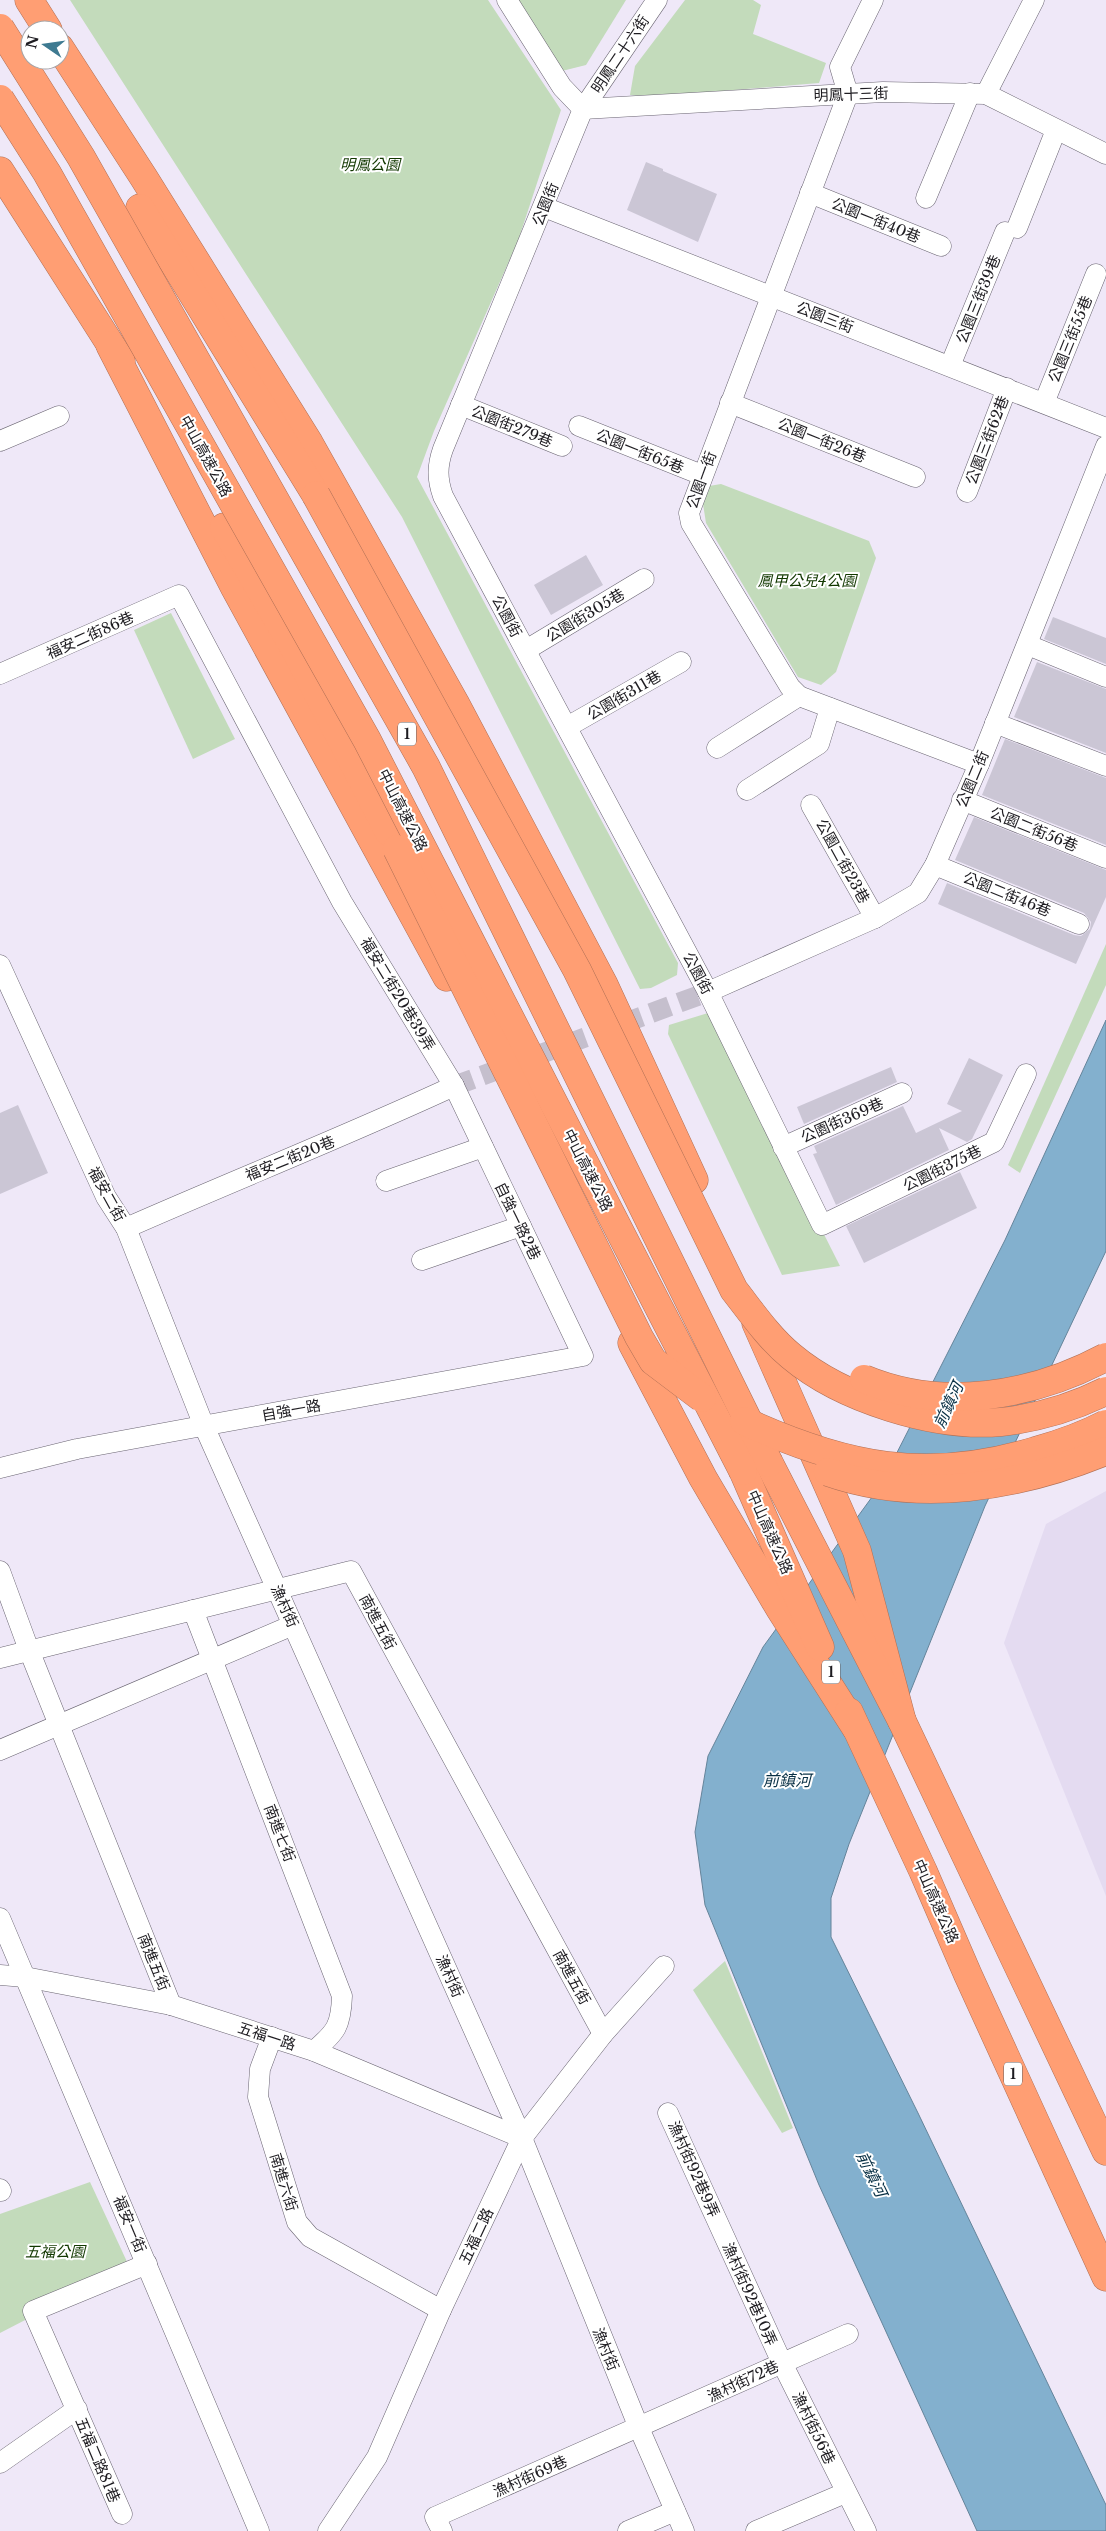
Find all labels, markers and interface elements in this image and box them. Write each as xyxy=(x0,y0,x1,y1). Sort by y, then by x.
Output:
street label: 明鳳二十六街 xyxy=(587,11,653,97)
north arrow xyxy=(20,20,70,70)
text: N xyxy=(22,34,43,51)
street label: 明鳳十三街 xyxy=(813,83,889,105)
park label: 明鳳公園 xyxy=(340,155,402,174)
street label: 公園街 xyxy=(528,180,562,228)
street label: 公園一街40巷 xyxy=(829,193,923,247)
street label: 公園三街39巷 xyxy=(952,252,1004,346)
street label: 公園三街55巷 xyxy=(1044,293,1096,385)
street label: 公園三街 xyxy=(794,297,856,337)
street label: 公園三街62巷 xyxy=(961,393,1013,487)
street label: 公園街279巷 xyxy=(468,401,556,451)
street label: 中山高速公路 xyxy=(176,412,236,500)
street label: 公園一街26巷 xyxy=(775,414,869,466)
street label: 公園一街65巷 xyxy=(593,425,687,477)
street label: 公園一街 xyxy=(682,449,720,511)
park label: 鳳甲公兒4公園 xyxy=(758,571,858,590)
street label: 公園街305巷 xyxy=(542,584,628,646)
street label: 公園街 xyxy=(488,592,526,640)
street label: 福安二街86巷 xyxy=(43,607,137,663)
street label: 公園街311巷 xyxy=(583,666,665,724)
road number: 1 xyxy=(398,722,416,746)
street label: 公園二街 xyxy=(952,748,992,810)
street label: 中山高速公路 xyxy=(374,766,432,854)
street label: 公園二街56巷 xyxy=(987,803,1081,855)
street label: 公園二街23巷 xyxy=(812,816,874,906)
street label: 公園二街46巷 xyxy=(960,868,1054,920)
street label: 福安二街20巷39弄 xyxy=(357,934,439,1054)
street label: 公園街 xyxy=(679,949,717,997)
street label: 公園街369巷 xyxy=(798,1093,886,1147)
street label: 中山高速公路 xyxy=(559,1126,617,1214)
street label: 福安二街20巷 xyxy=(242,1131,338,1185)
street label: 公園街375巷 xyxy=(900,1141,984,1195)
street label: 福安二街 xyxy=(84,1163,130,1225)
street label: 自強一路2巷 xyxy=(491,1179,545,1263)
water label: 前鎮河 xyxy=(929,1376,968,1431)
street label: 自強一路 xyxy=(260,1395,322,1425)
street label: 中山高速公路 xyxy=(743,1487,797,1577)
street label: 漁村街 xyxy=(267,1582,303,1630)
street label: 南進五街 xyxy=(356,1591,400,1653)
road number: 1 xyxy=(822,1660,840,1684)
water label: 前鎮河 xyxy=(763,1770,814,1790)
street label: 南進七街 xyxy=(260,1802,300,1864)
street label: 中山高速公路 xyxy=(909,1856,963,1946)
street label: 南進五街 xyxy=(134,1931,174,1993)
street label: 南進五街 xyxy=(549,1946,595,2008)
street label: 漁村街 xyxy=(432,1952,468,2000)
street label: 五福一路 xyxy=(236,2018,298,2054)
road number: 1 xyxy=(1004,2062,1022,2086)
street label: 漁村街92巷9弄 xyxy=(664,2118,724,2220)
water label: 前鎮河 xyxy=(852,2148,893,2203)
street label: 南進六街 xyxy=(266,2151,302,2213)
street label: 福安一街 xyxy=(110,2193,150,2255)
street label: 五福二路 xyxy=(455,2205,497,2267)
street label: 漁村街92巷10弄 xyxy=(719,2239,781,2349)
park label: 五福公園 xyxy=(25,2242,87,2261)
street label: 漁村街 xyxy=(589,2325,623,2373)
street label: 漁村街72巷 xyxy=(704,2356,782,2406)
street label: 漁村街56巷 xyxy=(788,2389,840,2467)
street label: 五福二路81巷 xyxy=(72,2415,124,2505)
street label: 漁村街69巷 xyxy=(490,2451,570,2501)

